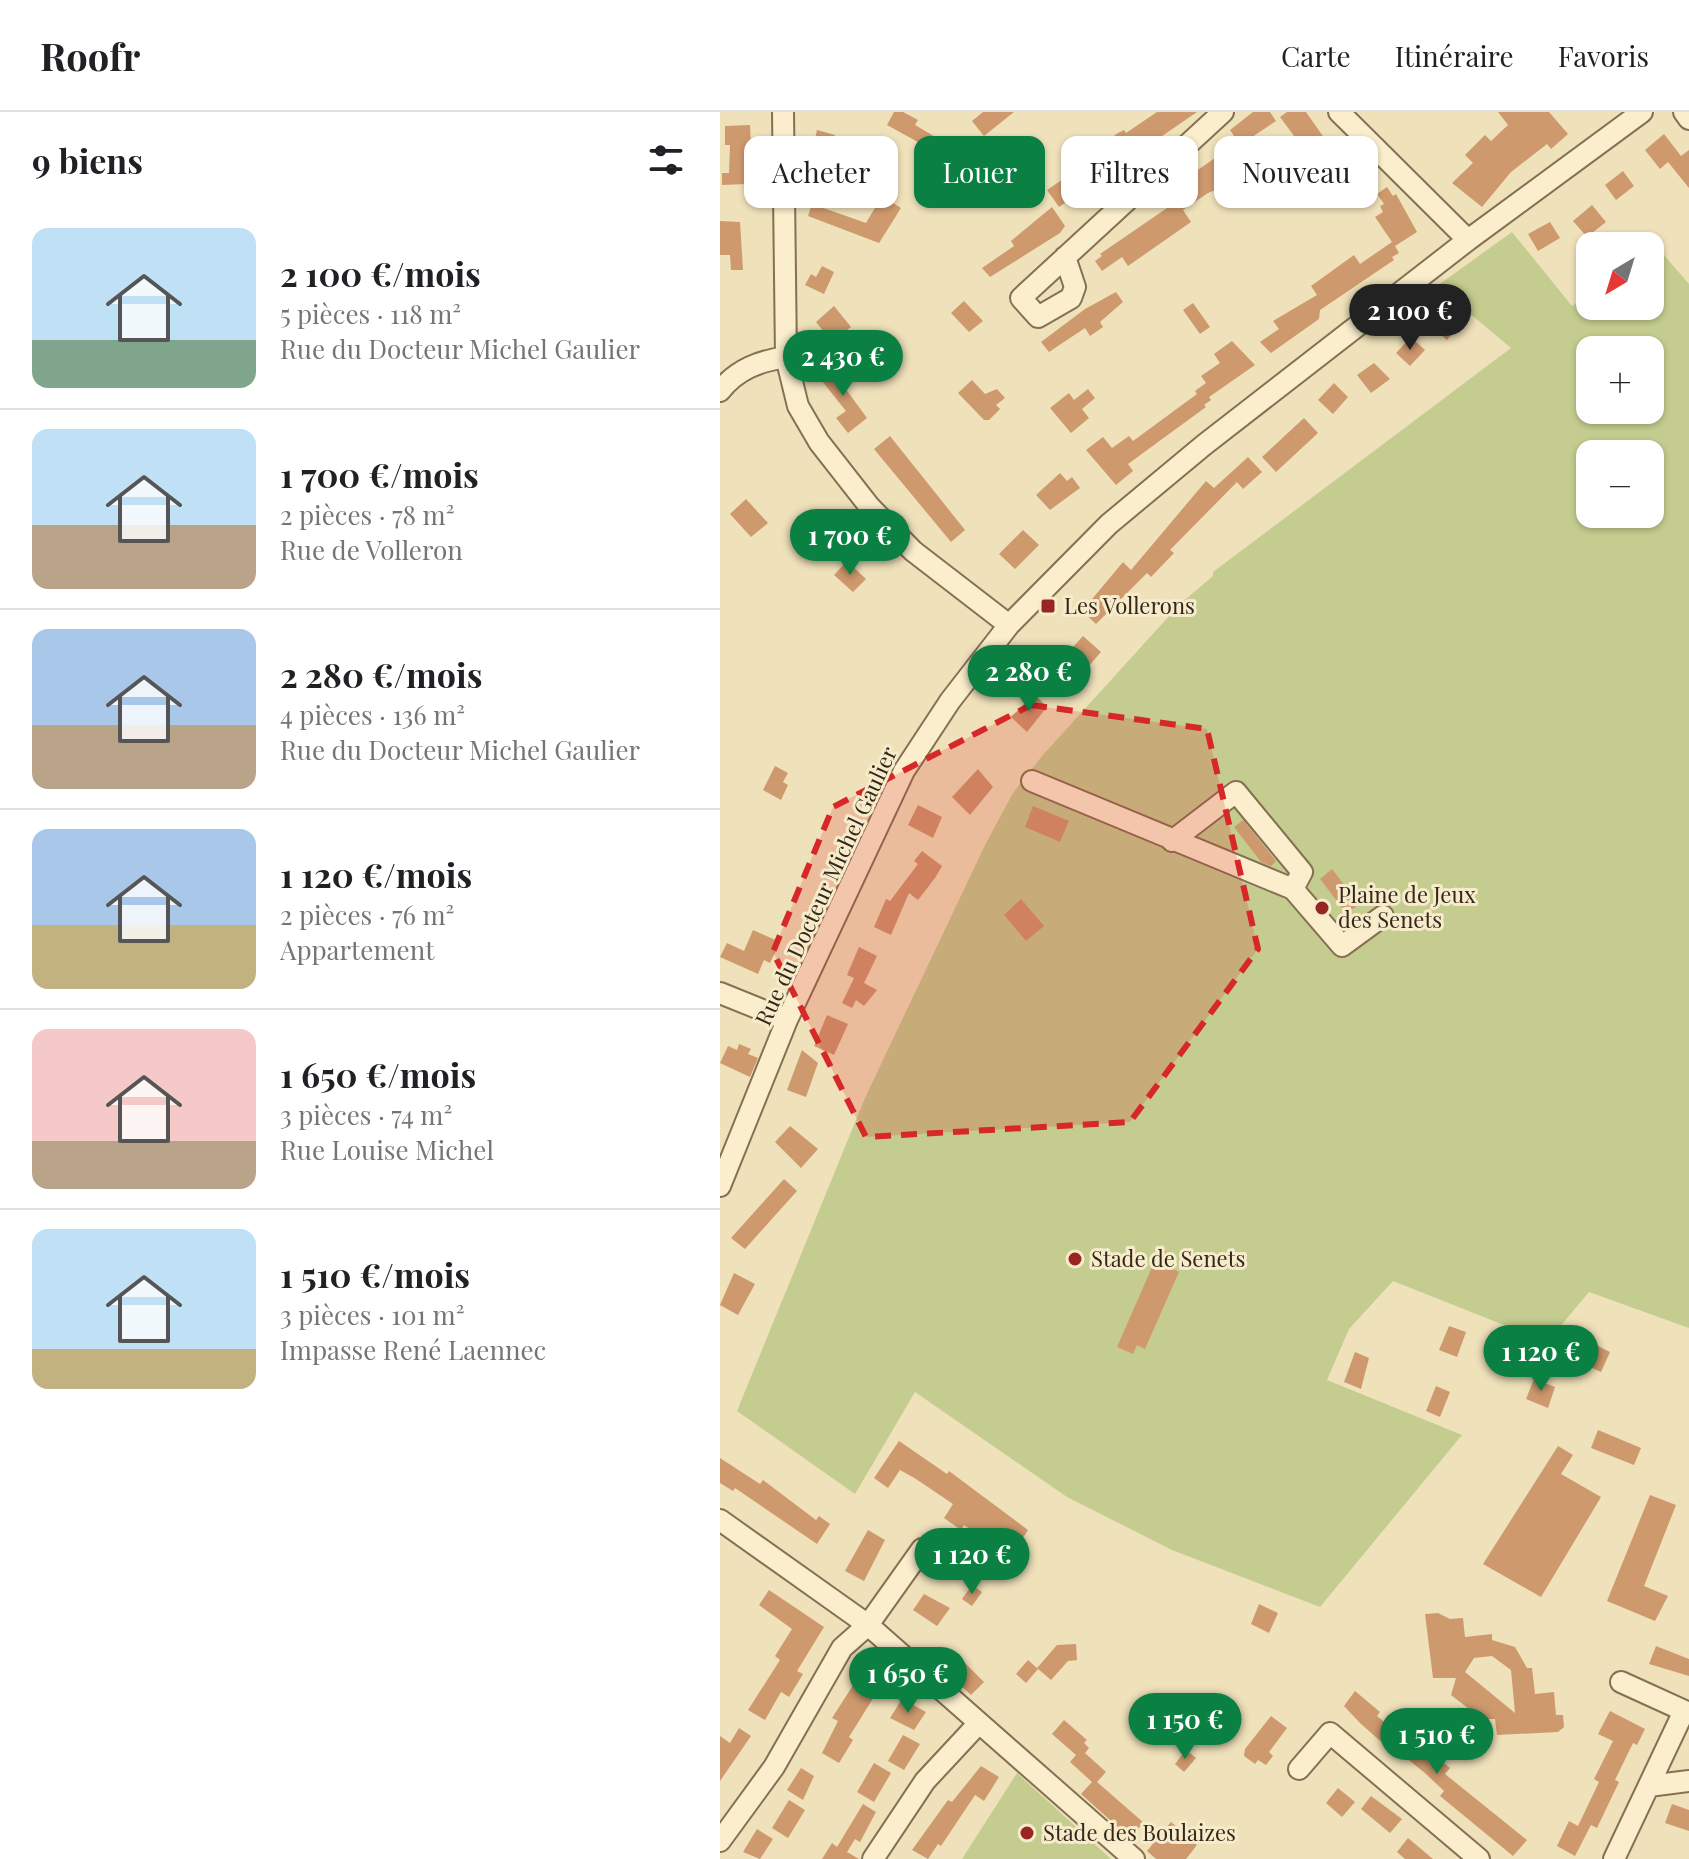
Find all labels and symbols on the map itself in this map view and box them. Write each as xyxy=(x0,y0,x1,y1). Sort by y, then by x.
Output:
north arrow xyxy=(1576,232,1664,320)
pin: 2 100 € xyxy=(1336,284,1484,352)
pin: 2 430 € xyxy=(769,330,917,398)
pin: 1 700 € xyxy=(776,509,924,577)
place label: Les Vollerons xyxy=(1064,590,1195,620)
marker: Les Vollerons xyxy=(1039,597,1057,615)
pin: 2 280 € xyxy=(955,645,1103,713)
street label: Rue du Docteur Michel Gaulier xyxy=(747,741,903,1030)
place label: Plaine de Jeux des Senets xyxy=(1338,879,1476,934)
marker: Plaine de Jeux des Senets xyxy=(1313,899,1331,917)
place label: Stade de Senets xyxy=(1091,1243,1245,1273)
marker: Stade de Senets xyxy=(1066,1250,1084,1268)
pin: 1 120 € xyxy=(1467,1325,1615,1393)
pin: 1 120 € xyxy=(898,1528,1046,1596)
pin: 1 650 € xyxy=(834,1647,982,1715)
pin: 1 150 € xyxy=(1111,1693,1259,1761)
pin: 1 510 € xyxy=(1363,1708,1511,1776)
place label: Stade des Boulaizes xyxy=(1043,1817,1236,1847)
marker: Stade des Boulaizes xyxy=(1018,1824,1036,1842)

